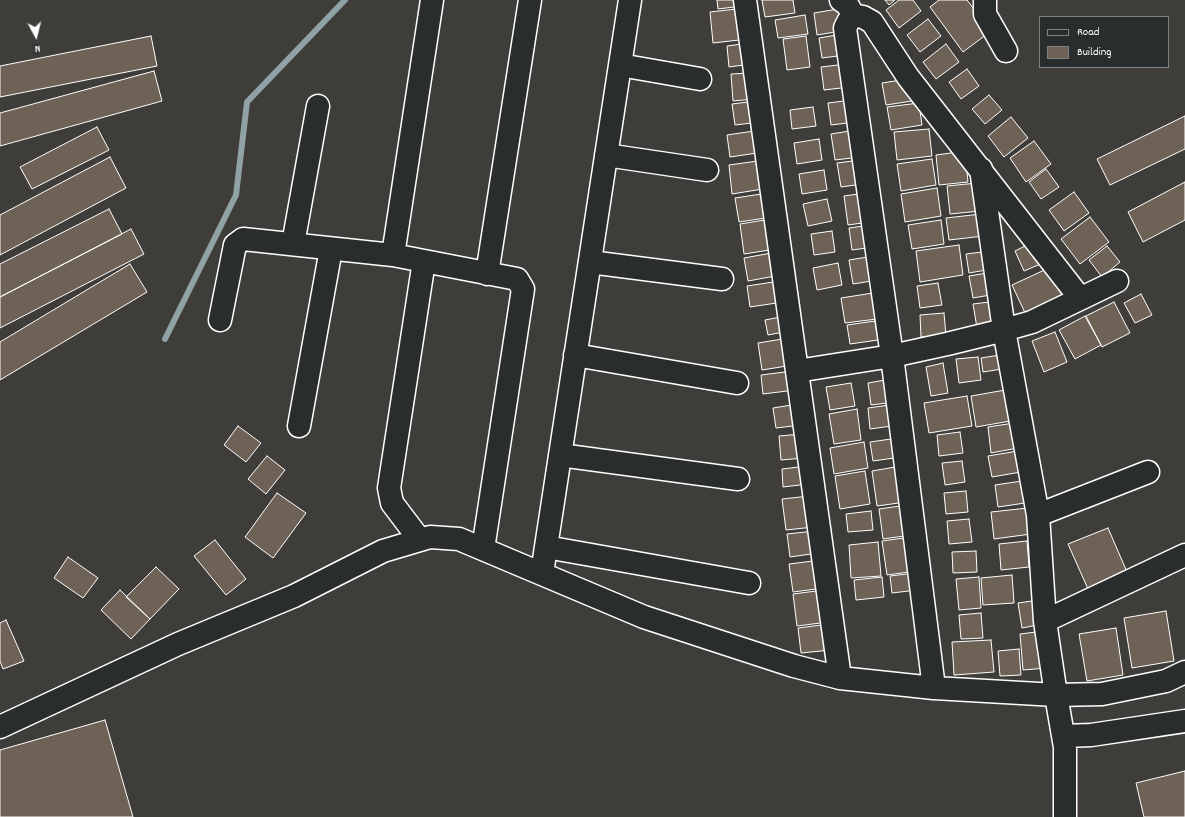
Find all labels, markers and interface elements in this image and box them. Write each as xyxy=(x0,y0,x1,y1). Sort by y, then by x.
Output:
north arrow xyxy=(16,16,56,56)
legend xyxy=(1039,16,1169,68)
text: Road xyxy=(1077,24,1099,41)
text: N xyxy=(34,40,41,56)
text: Building xyxy=(1077,44,1112,61)

